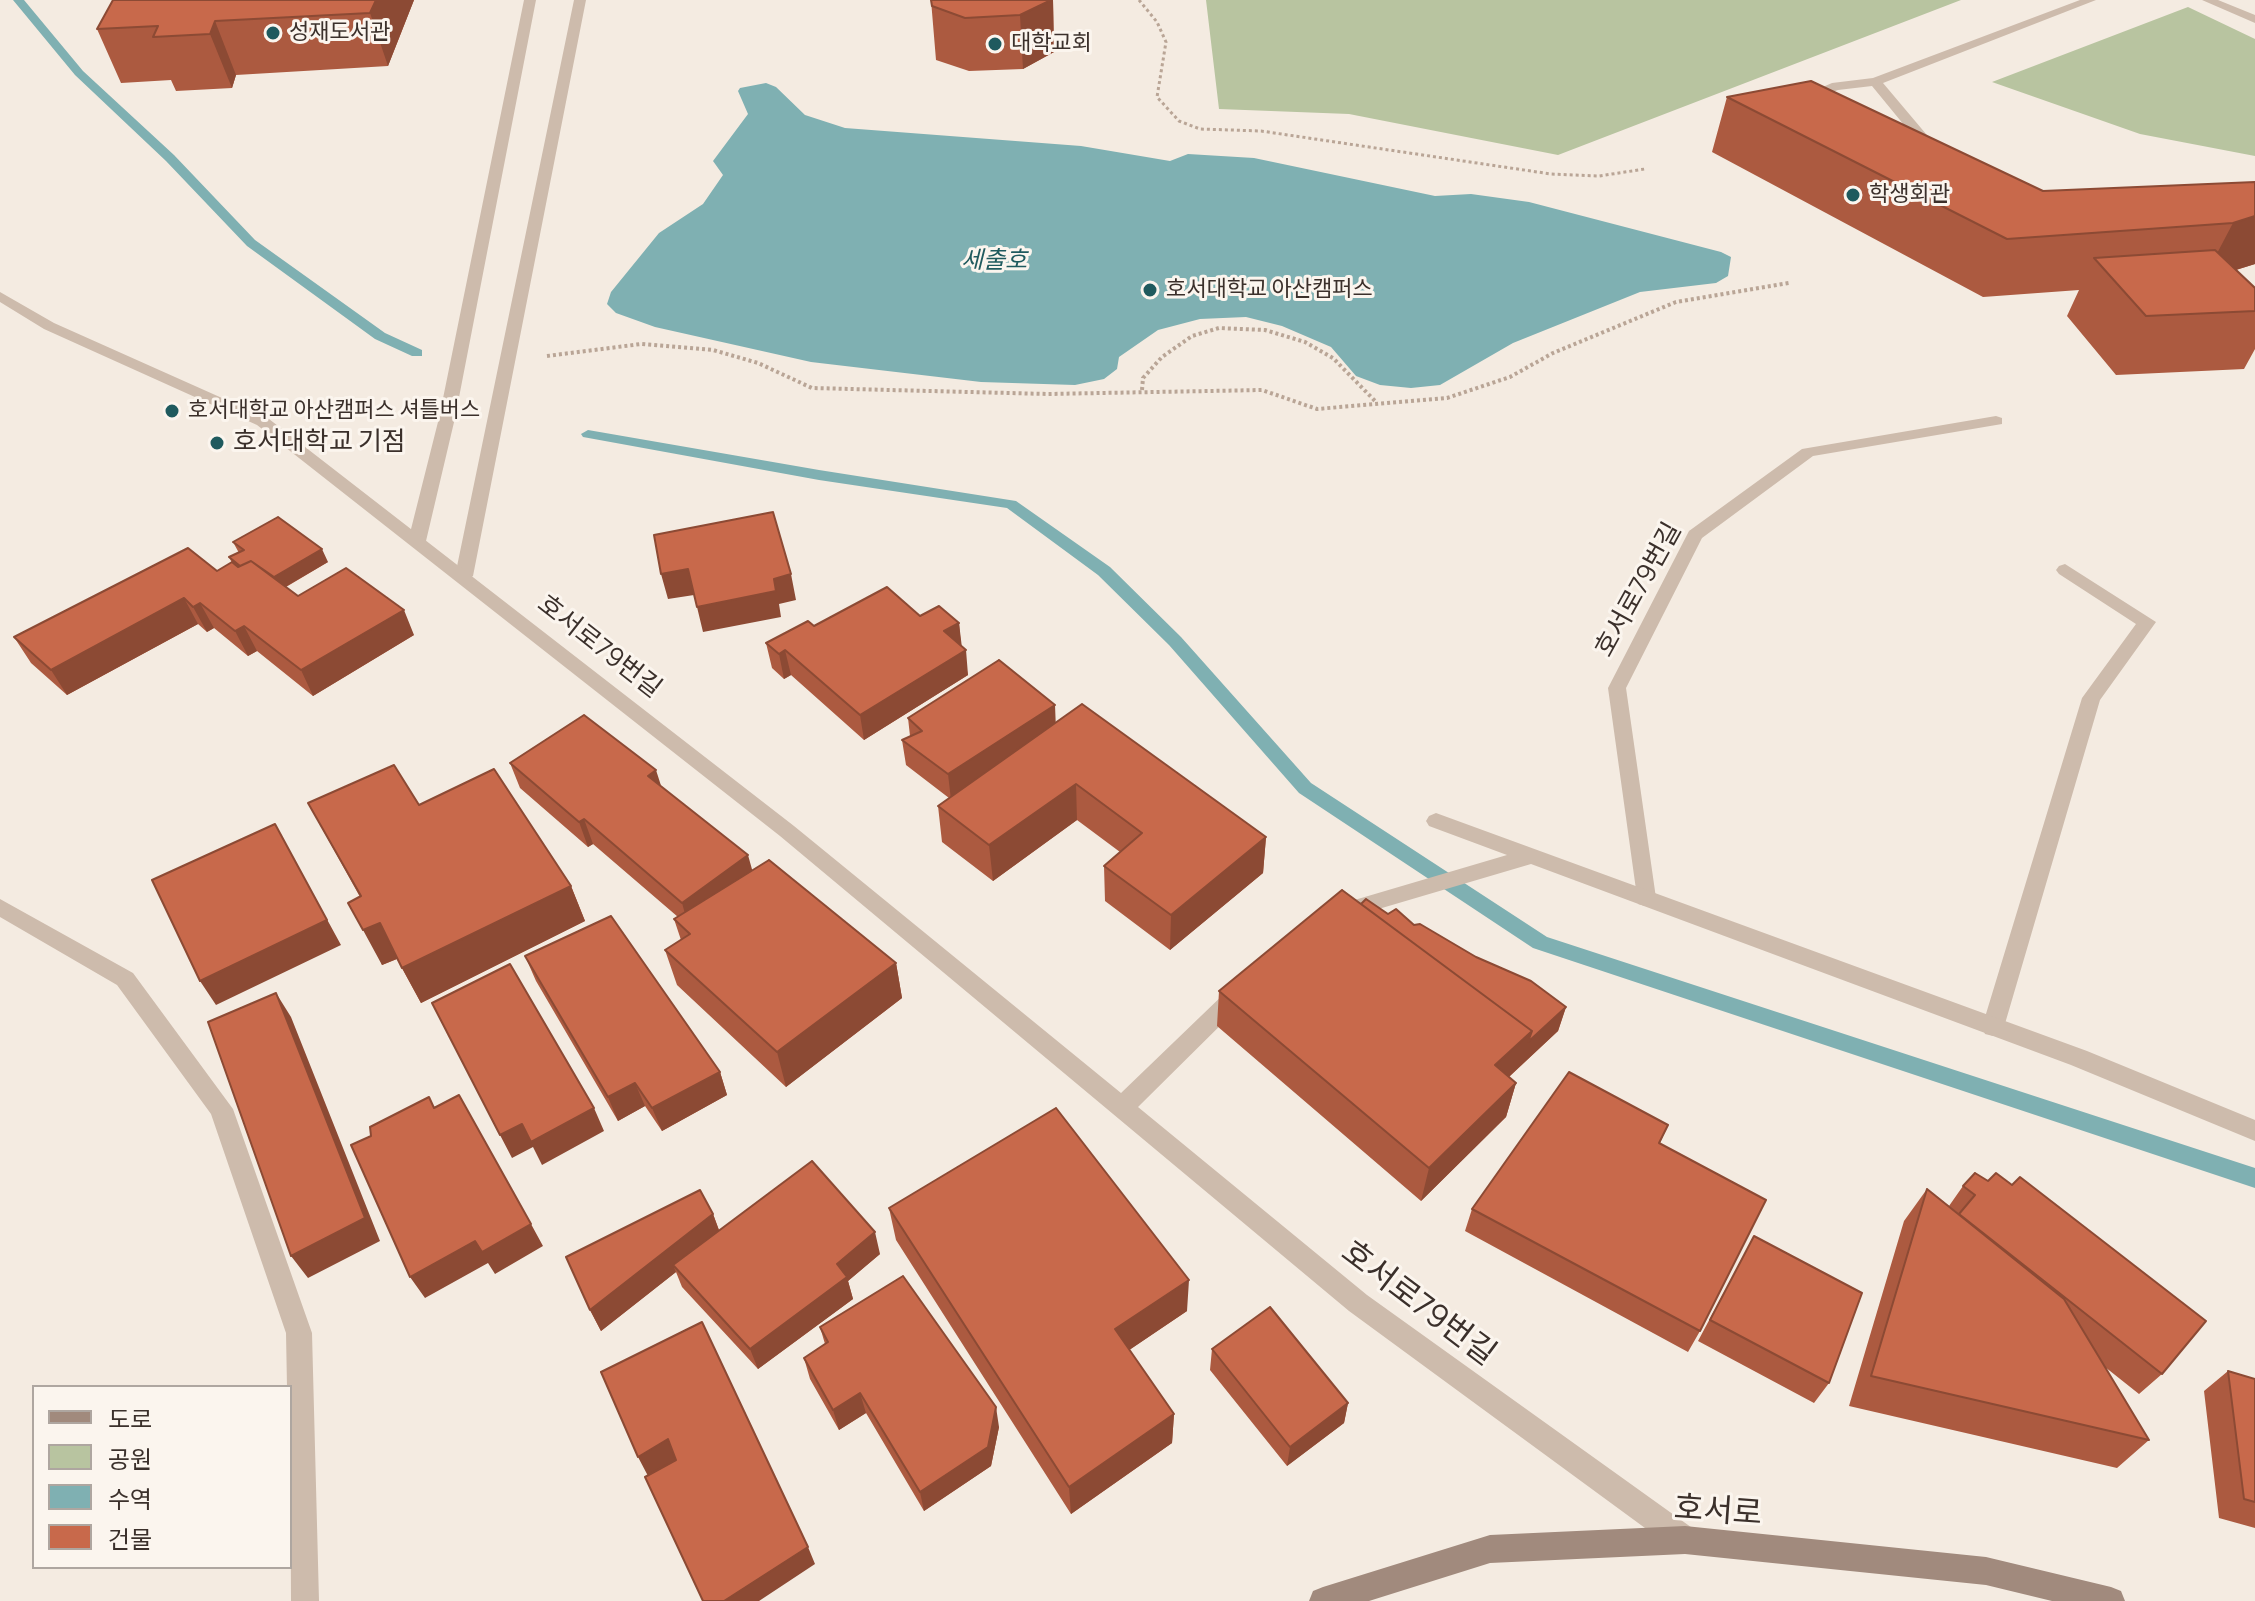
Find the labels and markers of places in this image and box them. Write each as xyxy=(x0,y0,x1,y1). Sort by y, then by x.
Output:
place label: 성재도서관 xyxy=(289,20,390,46)
marker: 성재도서관 xyxy=(264,24,282,42)
place label: 대학교회 xyxy=(1011,31,1092,57)
marker: 대학교회 xyxy=(986,35,1004,53)
place label: 학생회관 xyxy=(1869,182,1950,208)
marker: 학생회관 xyxy=(1844,186,1862,204)
place label: 호서대학교 아산캠퍼스 xyxy=(1166,277,1373,303)
marker: 호서대학교 아산캠퍼스 xyxy=(1141,281,1159,299)
place label: 호서대학교 아산캠퍼스 셔틀버스 xyxy=(188,398,480,424)
marker: 호서대학교 아산캠퍼스 셔틀버스 xyxy=(163,402,181,420)
place label: 호서대학교 기점 xyxy=(233,427,406,459)
marker: 호서대학교 기점 xyxy=(208,434,226,452)

